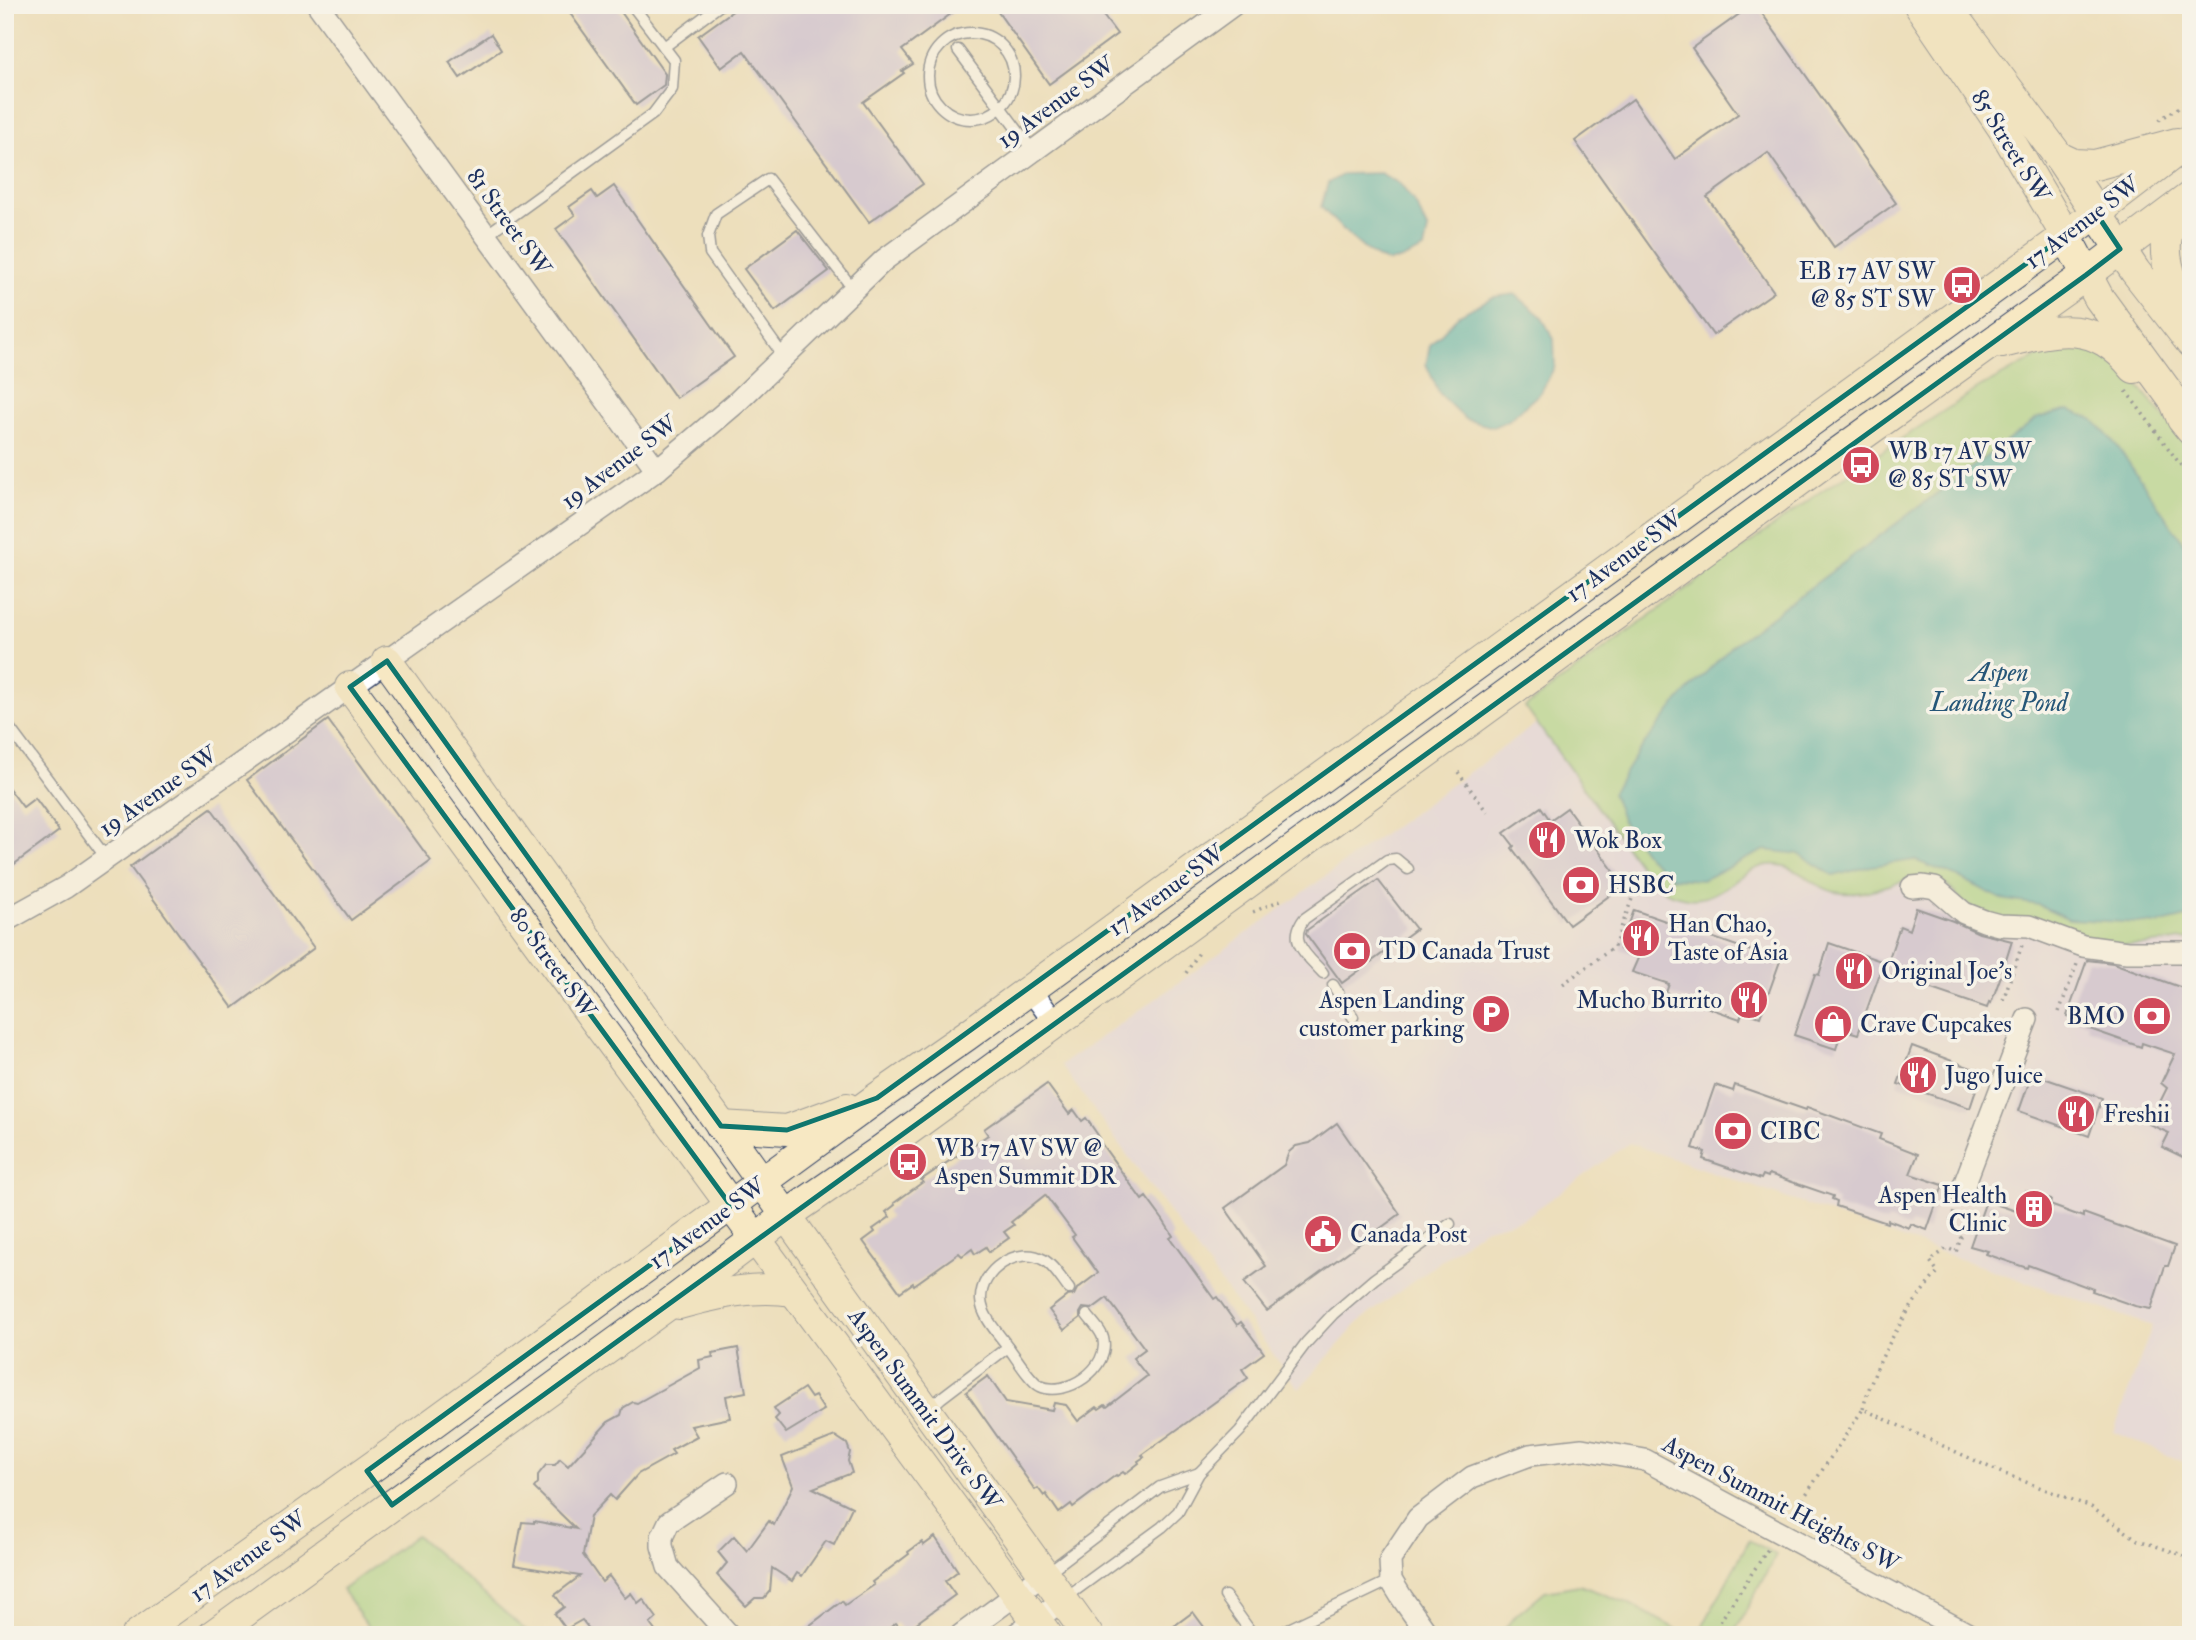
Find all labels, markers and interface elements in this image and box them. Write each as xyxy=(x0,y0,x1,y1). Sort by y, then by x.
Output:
street label: 19 Avenue SW xyxy=(991,48,1123,156)
street label: 85 Street SW xyxy=(1964,84,2058,210)
street label: 81 Street SW xyxy=(459,162,559,283)
street label: 17 Avenue SW xyxy=(2018,168,2148,276)
place label: EB 17 AV SW @ 85 ST SW xyxy=(1799,256,1937,315)
bus stop icon: EB 17 AV SW @ 85 ST SW xyxy=(1941,264,1983,306)
street label: 19 Avenue SW xyxy=(555,408,685,516)
place label: WB 17 AV SW @ 85 ST SW xyxy=(1887,436,2033,495)
bus stop icon: WB 17 AV SW @ 85 ST SW xyxy=(1840,444,1882,486)
street label: 17 Avenue SW xyxy=(1560,503,1690,609)
water label: Aspen Landing Pond xyxy=(1929,657,2070,719)
street label: 19 Avenue SW xyxy=(93,738,225,844)
restaurant icon: Wok Box xyxy=(1526,819,1568,861)
place label: Wok Box xyxy=(1573,825,1662,856)
street label: 17 Avenue SW xyxy=(1102,837,1232,943)
bank icon: HSBC xyxy=(1560,864,1602,906)
place label: HSBC xyxy=(1608,870,1674,901)
street label: 80 Street SW xyxy=(502,902,604,1026)
place label: Han Chao, Taste of Asia xyxy=(1668,909,1789,968)
restaurant icon: Han Chao, Taste of Asia xyxy=(1620,917,1662,959)
bank icon: TD Canada Trust xyxy=(1331,930,1373,972)
place label: TD Canada Trust xyxy=(1379,936,1551,967)
restaurant icon: Original Joe's xyxy=(1833,950,1875,992)
place label: Original Joe's xyxy=(1881,956,2012,987)
restaurant icon: Mucho Burrito xyxy=(1728,979,1770,1021)
place label: Aspen Landing customer parking xyxy=(1299,985,1465,1044)
place label: Mucho Burrito xyxy=(1576,985,1722,1016)
parking icon: Aspen Landing customer parking xyxy=(1470,993,1512,1035)
bank icon: BMO xyxy=(2131,995,2173,1037)
place label: BMO xyxy=(2067,1001,2125,1032)
shop icon: Crave Cupcakes xyxy=(1812,1003,1854,1045)
place label: Crave Cupcakes xyxy=(1860,1009,2012,1040)
restaurant icon: Jugo Juice xyxy=(1897,1054,1939,1096)
place label: Jugo Juice xyxy=(1944,1060,2043,1091)
restaurant icon: Freshii xyxy=(2055,1093,2097,1135)
place label: Freshii xyxy=(2103,1099,2170,1130)
bank icon: CIBC xyxy=(1712,1110,1754,1152)
place label: CIBC xyxy=(1760,1116,1821,1147)
place label: WB 17 AV SW @ Aspen Summit DR xyxy=(934,1133,1117,1192)
bus stop icon: WB 17 AV SW @ Aspen Summit DR xyxy=(887,1141,929,1183)
street label: 17 Avenue SW xyxy=(643,1170,773,1276)
place label: Aspen Health Clinic xyxy=(1877,1180,2007,1239)
building icon: Aspen Health Clinic xyxy=(2013,1188,2055,1230)
public building icon: Canada Post xyxy=(1302,1213,1344,1255)
place label: Canada Post xyxy=(1350,1219,1467,1250)
street label: Aspen Summit Drive SW xyxy=(840,1301,1009,1518)
street label: Aspen Summit Heights SW xyxy=(1656,1428,1906,1581)
street label: 17 Avenue SW xyxy=(184,1503,314,1609)

